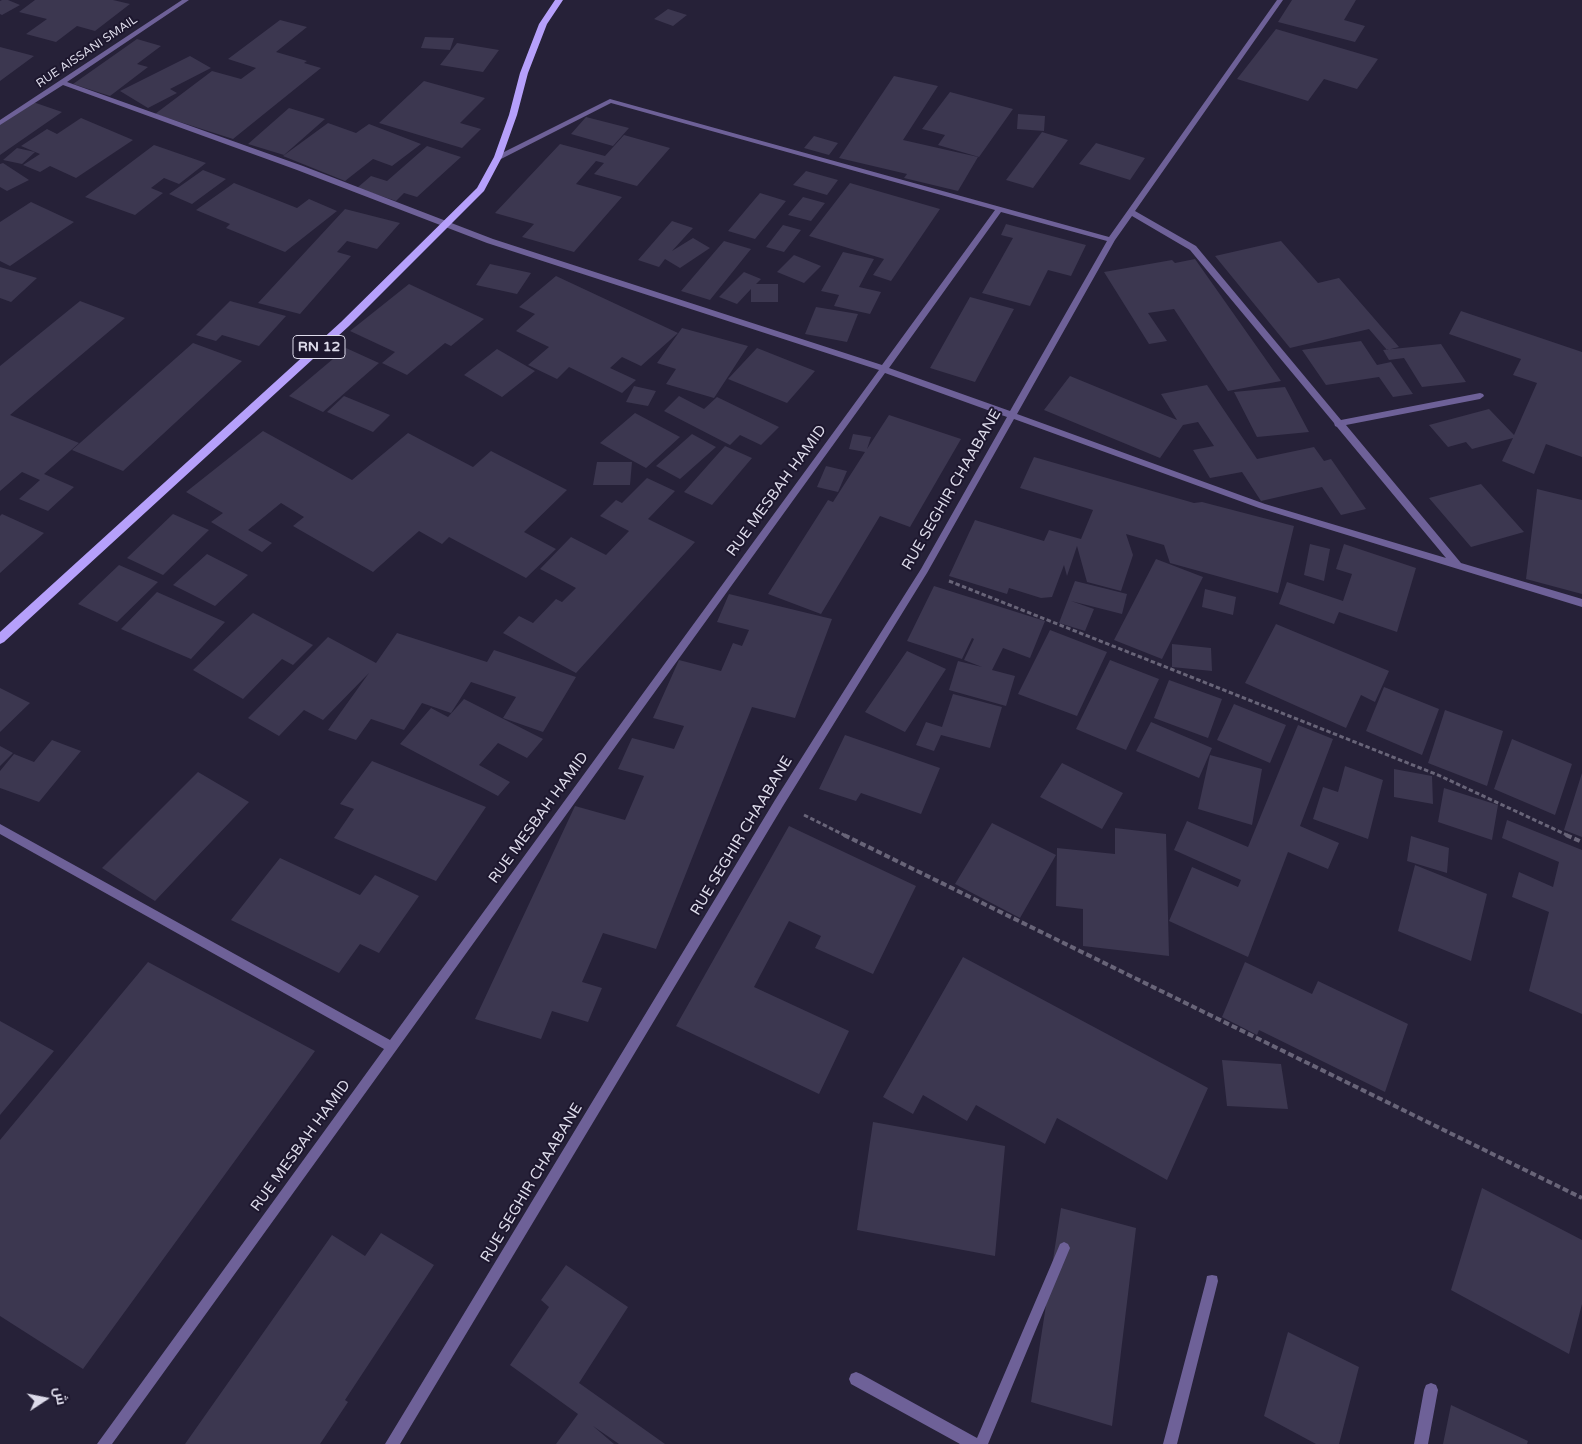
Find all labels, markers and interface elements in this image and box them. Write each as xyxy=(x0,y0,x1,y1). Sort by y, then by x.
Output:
street label: RUE AISSANI SMAIL xyxy=(34,13,140,91)
road number: RN 12 xyxy=(293,336,345,358)
street label: RUE SEGHIR CHAABANE xyxy=(899,406,1005,574)
street label: RUE MESBAH HAMID xyxy=(723,422,831,560)
street label: RUE MESBAH HAMID xyxy=(485,749,593,887)
street label: RUE SEGHIR CHAABANE xyxy=(687,753,797,919)
street label: RUE MESBAH HAMID xyxy=(247,1077,355,1215)
street label: RUE SEGHIR CHAABANE xyxy=(477,1100,587,1266)
north arrow xyxy=(20,1374,70,1424)
text: ش xyxy=(50,1386,70,1406)

